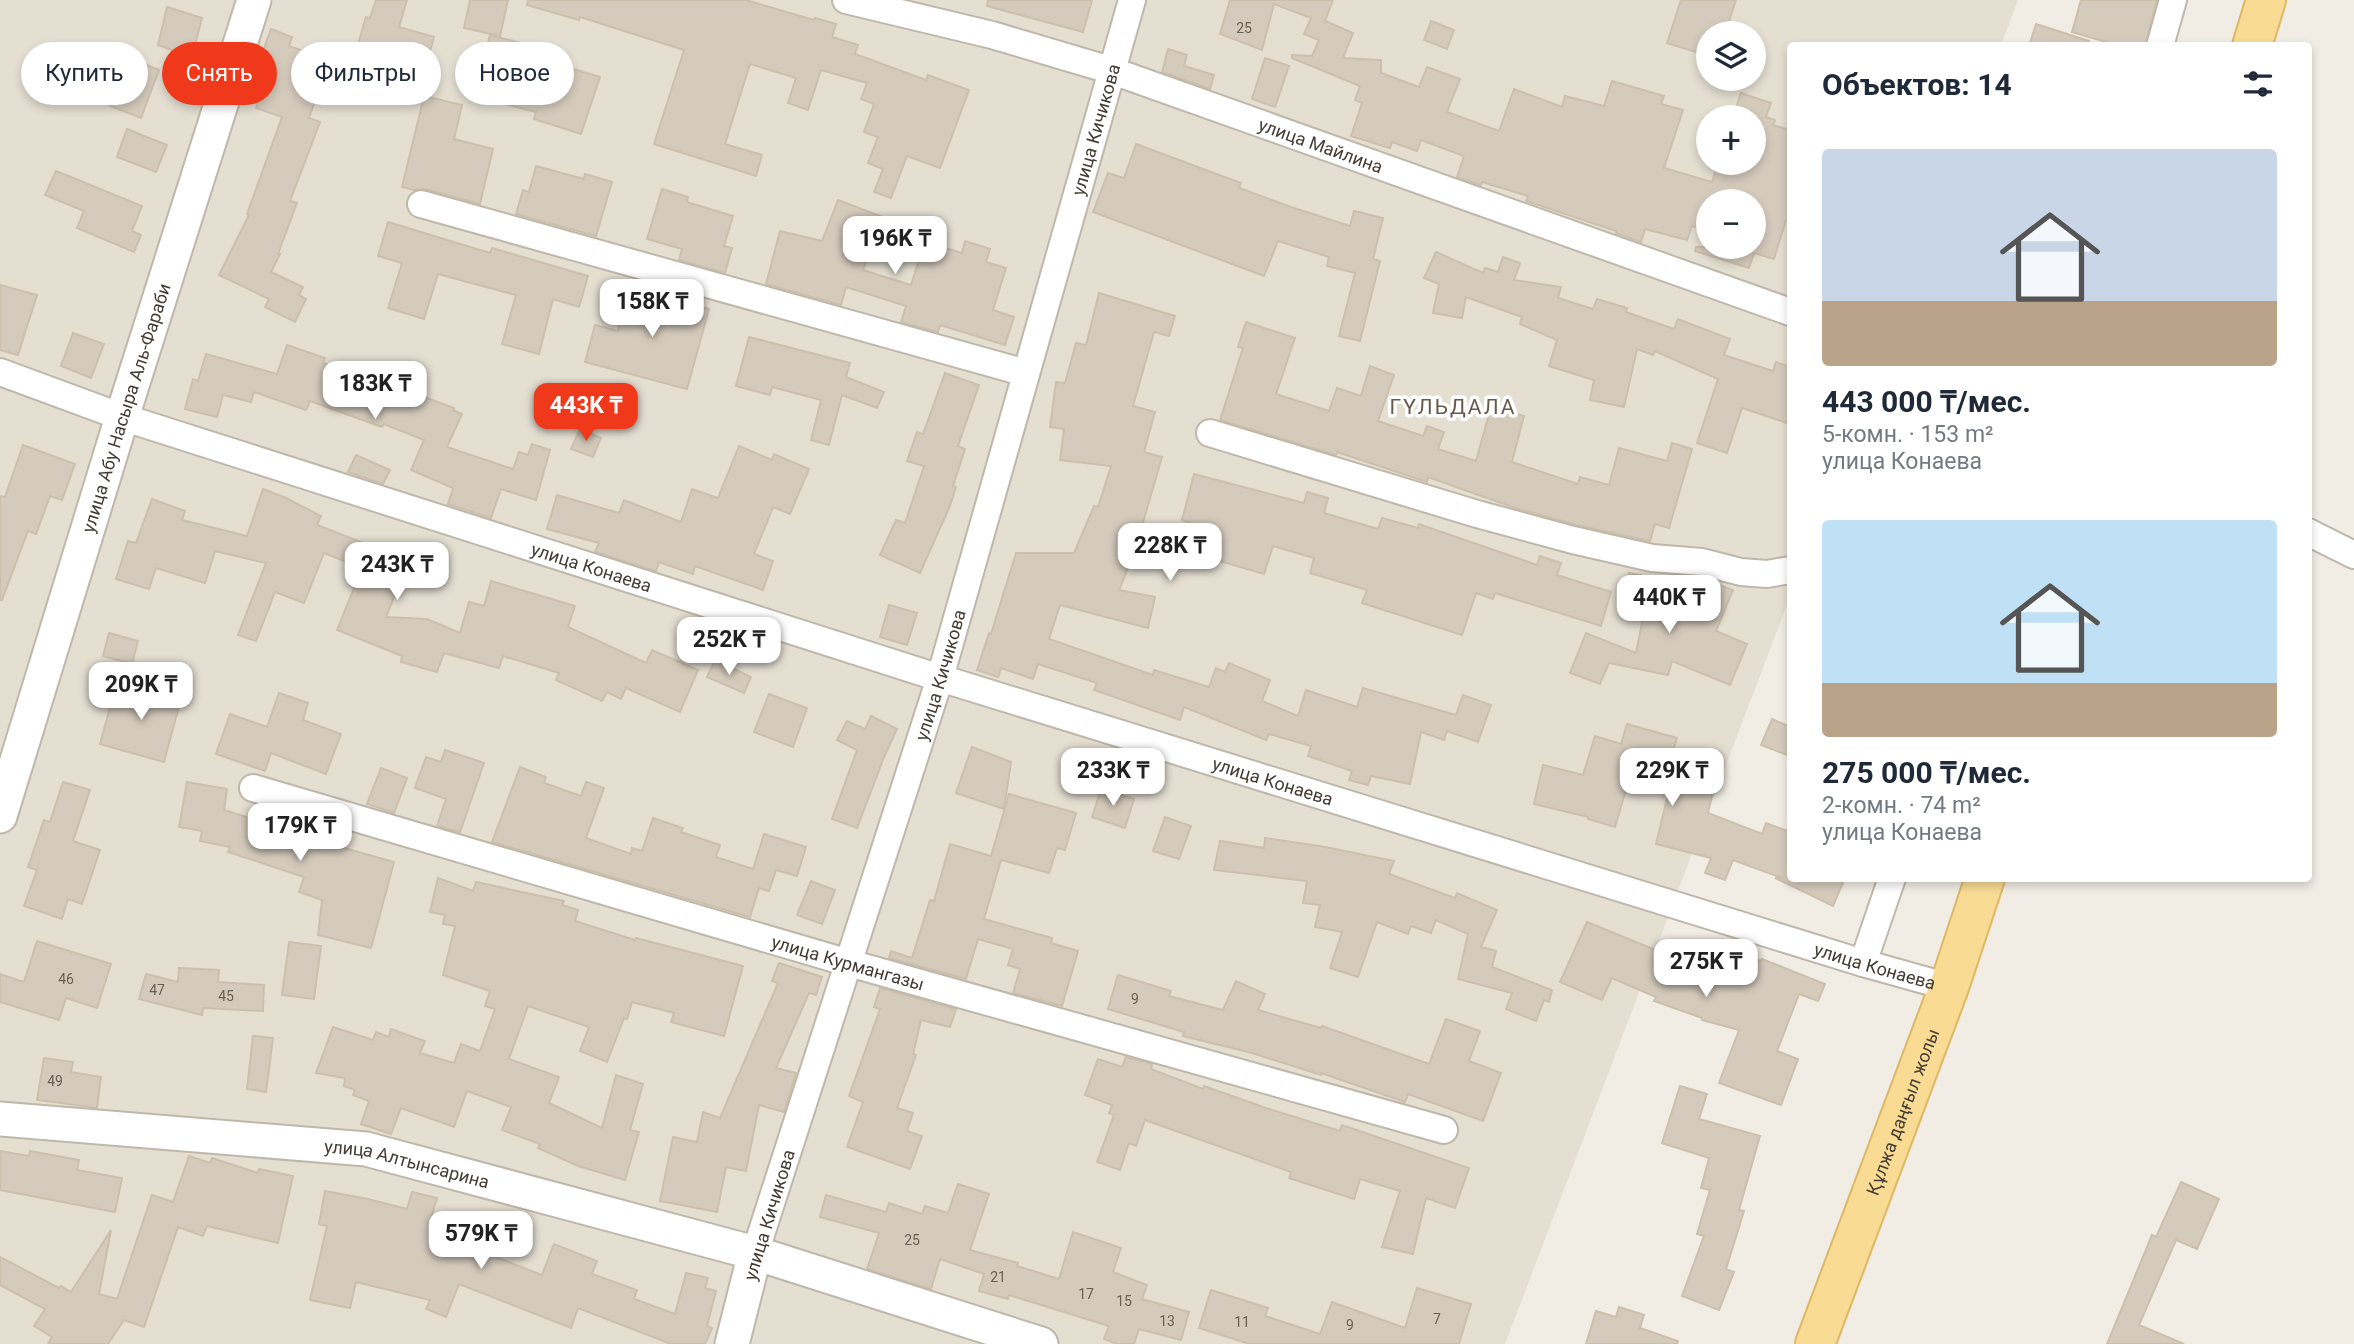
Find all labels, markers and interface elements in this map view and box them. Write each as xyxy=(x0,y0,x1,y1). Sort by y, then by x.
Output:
house number: 25 xyxy=(1236,20,1252,36)
map controls xyxy=(1696,21,1766,259)
button: layers xyxy=(1696,21,1766,91)
chip: Купить xyxy=(21,42,148,105)
chip: Снять xyxy=(162,42,277,105)
chip: Фильтры xyxy=(291,42,441,105)
chip: Новое xyxy=(455,42,574,105)
street label: улица Кичикова xyxy=(1067,61,1124,198)
icon: filters xyxy=(2239,65,2277,103)
text: Объектов: 14 xyxy=(1822,67,2012,102)
button: + xyxy=(1696,105,1766,175)
street label: улица Майлина xyxy=(1256,113,1386,177)
button: − xyxy=(1696,189,1766,259)
icon: home xyxy=(1987,194,2113,320)
pin: 196K ₸ xyxy=(838,216,952,276)
text: 196K ₸ xyxy=(859,225,931,252)
pin: 158K ₸ xyxy=(595,280,709,339)
street label: улица Абу Насыра Аль-Фараби xyxy=(77,281,174,535)
text: 158K ₸ xyxy=(616,288,688,315)
pin: 183K ₸ xyxy=(318,362,432,421)
text: 183K ₸ xyxy=(339,370,411,397)
pin: 443K ₸ xyxy=(529,384,643,443)
text: 443 000 ₸/мес. xyxy=(1822,384,2031,419)
text: 443K ₸ xyxy=(550,392,622,419)
district label: ГҮЛЬДАЛА xyxy=(1390,395,1517,419)
text: 5-комн. · 153 m² xyxy=(1822,421,1994,448)
text: улица Конаева xyxy=(1822,448,1982,475)
pin: 228K ₸ xyxy=(1113,524,1227,583)
text: 228K ₸ xyxy=(1134,532,1206,559)
street label: улица Конаева xyxy=(529,538,655,596)
pin: 243K ₸ xyxy=(340,542,454,602)
text: 243K ₸ xyxy=(361,551,433,578)
icon: home xyxy=(1987,565,2113,691)
pin: 440K ₸ xyxy=(1612,576,1726,635)
text: 440K ₸ xyxy=(1633,584,1705,611)
street label: улица Кичикова xyxy=(910,607,969,743)
pin: 252K ₸ xyxy=(672,618,786,677)
text: 252K ₸ xyxy=(693,626,765,653)
pin: 209K ₸ xyxy=(84,662,198,722)
text: 209K ₸ xyxy=(105,671,177,698)
pin: 233K ₸ xyxy=(1056,748,1170,808)
pin: 229K ₸ xyxy=(1615,748,1729,808)
street label: улица Конаева xyxy=(1210,752,1336,809)
text: 275 000 ₸/мес. xyxy=(1822,755,2031,790)
text: 233K ₸ xyxy=(1077,757,1149,784)
text: 229K ₸ xyxy=(1636,757,1708,784)
text: 2-комн. · 74 m² xyxy=(1822,792,1981,819)
pin: 179K ₸ xyxy=(243,804,357,863)
text: 179K ₸ xyxy=(264,812,336,839)
text: улица Конаева xyxy=(1822,819,1982,846)
street label: улица Курмангазы xyxy=(769,930,927,994)
street label: улица Конаева xyxy=(1812,938,1938,993)
pin: 275K ₸ xyxy=(1649,940,1763,999)
text: 275K ₸ xyxy=(1670,948,1742,975)
house number: 46 xyxy=(58,971,74,987)
house number: 47 xyxy=(149,982,165,998)
house number: 45 xyxy=(218,988,234,1004)
house number: 9 xyxy=(1131,991,1139,1007)
street label: Құлжа даңғыл жолы xyxy=(1861,1026,1943,1198)
house number: 49 xyxy=(47,1073,63,1089)
street label: улица Алтынсарина xyxy=(323,1135,492,1192)
street label: улица Кичикова xyxy=(739,1147,799,1283)
pin: 579K ₸ xyxy=(424,1212,538,1271)
text: 579K ₸ xyxy=(445,1220,517,1247)
house number: 25 xyxy=(904,1232,920,1248)
house number: 21 xyxy=(990,1269,1006,1285)
house number: 17 xyxy=(1078,1286,1094,1302)
house number: 15 xyxy=(1116,1293,1132,1309)
house number: 7 xyxy=(1433,1311,1441,1327)
house number: 13 xyxy=(1159,1313,1175,1329)
house number: 11 xyxy=(1234,1314,1250,1330)
house number: 9 xyxy=(1346,1317,1354,1333)

